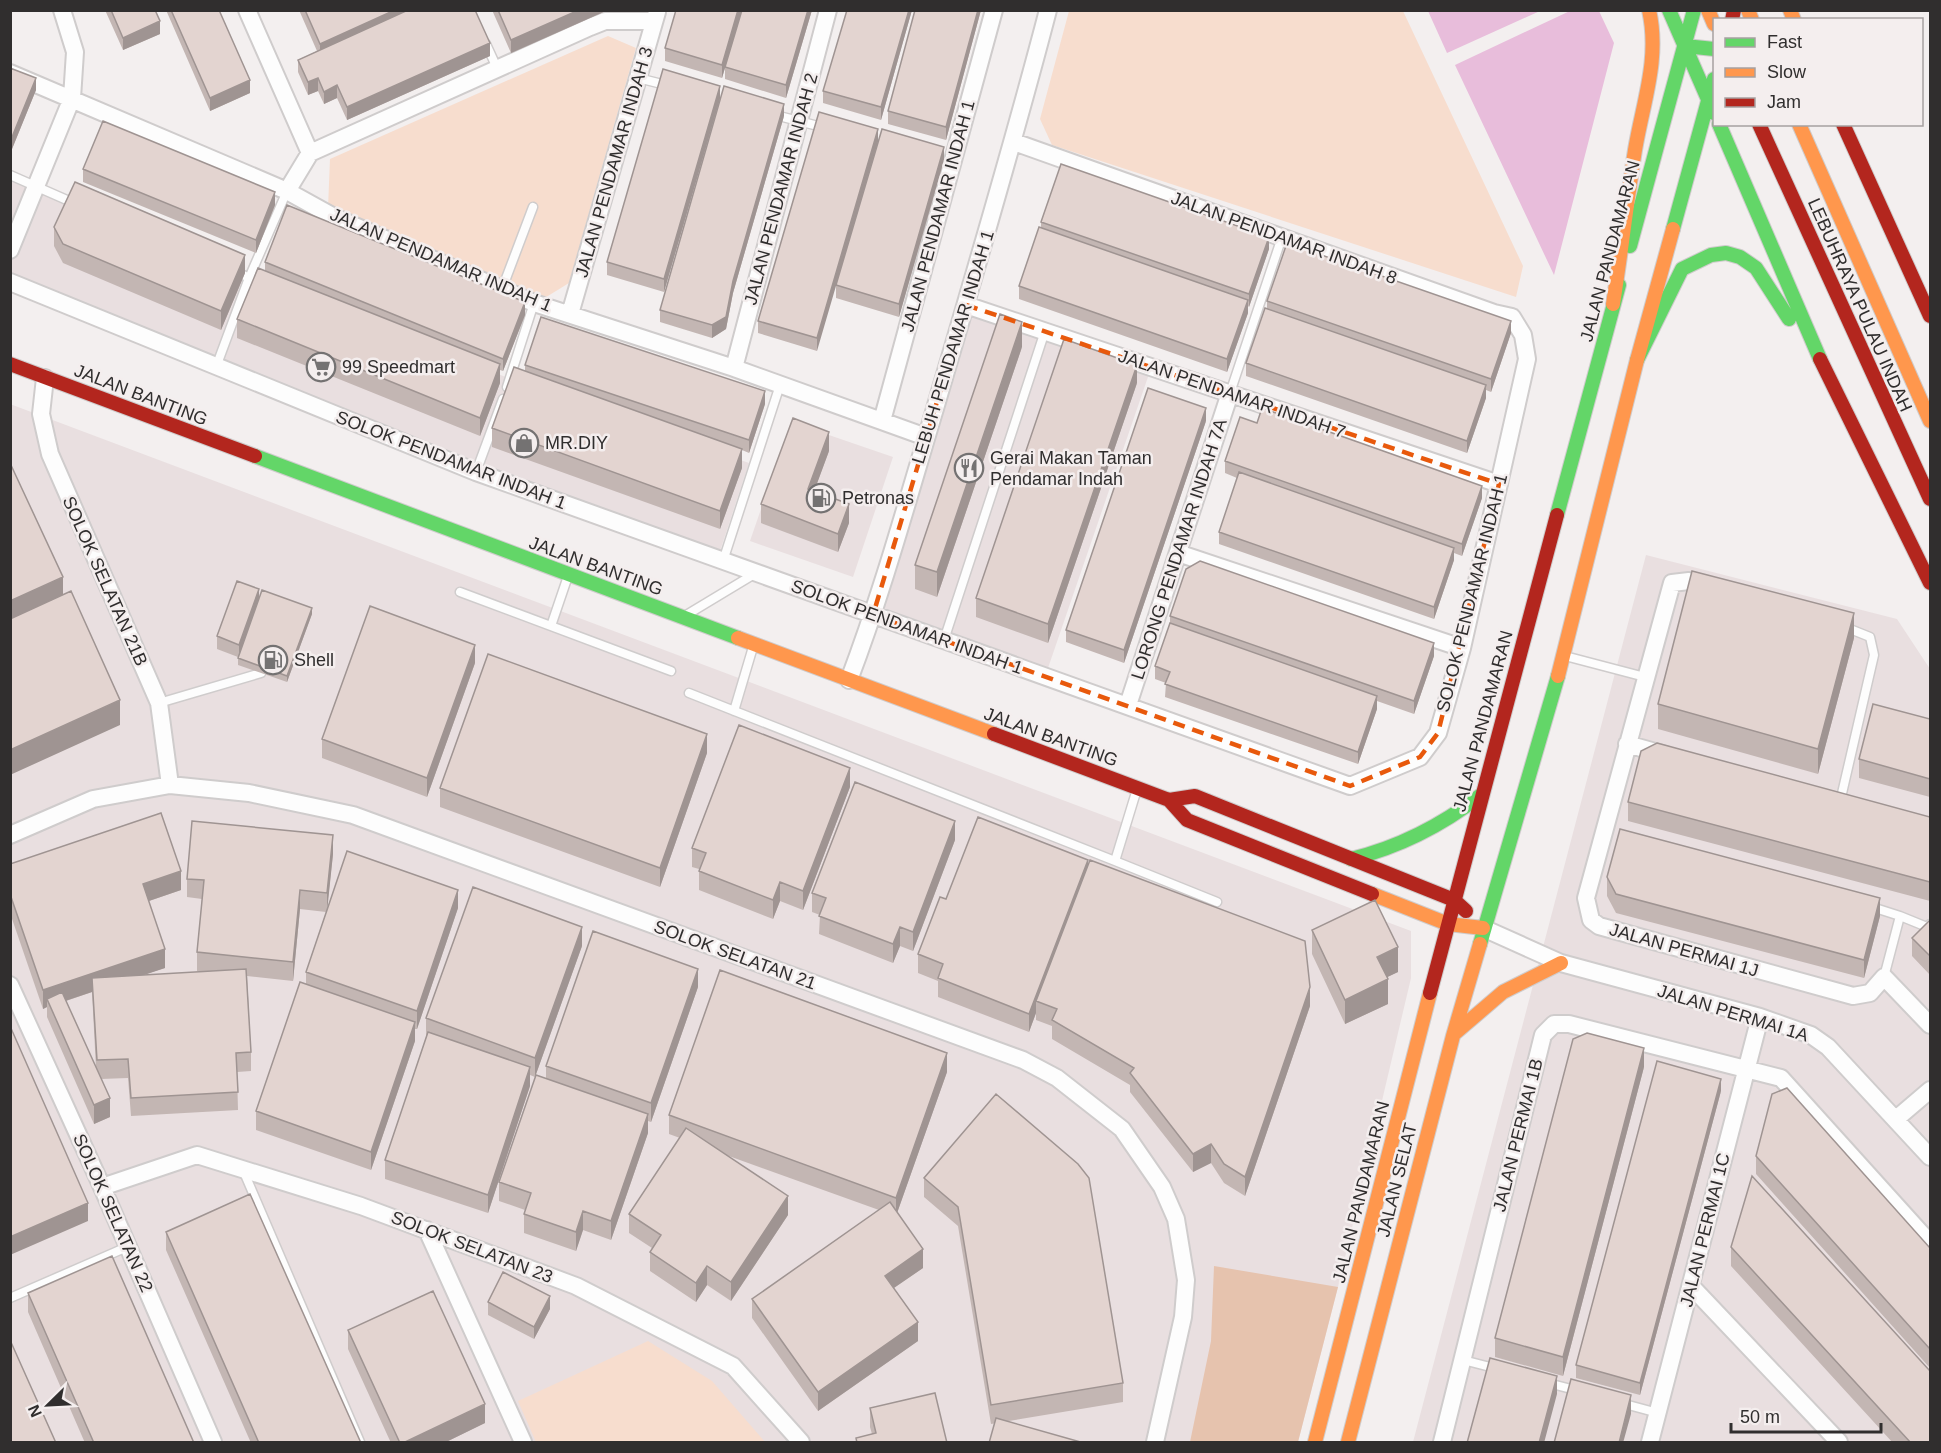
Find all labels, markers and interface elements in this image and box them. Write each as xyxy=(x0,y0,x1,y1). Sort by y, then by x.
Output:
legend xyxy=(1713,18,1923,126)
text: Fast xyxy=(1767,32,1802,52)
street label: JALAN PENDAMAR INDAH 3 xyxy=(571,44,657,280)
text: Slow xyxy=(1767,62,1807,82)
street label: JALAN PENDAMAR INDAH 2 xyxy=(740,71,822,307)
text: Jam xyxy=(1767,92,1801,112)
street label: JALAN PENDAMAR INDAH 1 xyxy=(897,98,979,334)
street label: JALAN PANDAMARAN xyxy=(1576,158,1644,344)
street label: JALAN PENDAMAR INDAH 8 xyxy=(1168,188,1400,288)
street label: LEBUHRAYA PULAU INDAH xyxy=(1804,195,1916,415)
street label: JALAN PENDAMAR INDAH 1 xyxy=(327,204,555,316)
street label: LEBUH PENDAMAR INDAH 1 xyxy=(908,228,998,466)
street label: JALAN PENDAMAR INDAH 7 xyxy=(1116,346,1348,442)
supermarket icon: 99 Speedmart xyxy=(305,351,337,383)
place label: 99 Speedmart xyxy=(342,357,455,377)
street label: JALAN BANTING xyxy=(72,360,210,430)
street label: SOLOK PENDAMAR INDAH 1 xyxy=(333,407,569,513)
street label: LORONG PENDAMAR INDAH 7A xyxy=(1127,416,1231,682)
shop icon: MR.DIY xyxy=(508,427,540,459)
place label: MR.DIY xyxy=(545,433,608,453)
place label: Gerai Makan Taman Pendamar Indah xyxy=(990,448,1152,489)
restaurant icon: Gerai Makan Taman Pendamar Indah xyxy=(953,452,985,484)
street label: SOLOK PENDAMAR INDAH 1 xyxy=(1433,472,1511,714)
fuel station icon: Petronas xyxy=(805,482,837,514)
place label: Petronas xyxy=(842,488,914,508)
street label: SOLOK SELATAN 21B xyxy=(59,493,151,669)
street label: JALAN BANTING xyxy=(526,532,666,600)
street label: SOLOK PENDAMAR INDAH 1 xyxy=(788,576,1026,678)
street label: JALAN PANDAMARAN xyxy=(1449,628,1517,814)
fuel station icon: Shell xyxy=(257,644,289,676)
place label: Shell xyxy=(294,650,334,670)
street label: JALAN BANTING xyxy=(981,703,1121,771)
street label: SOLOK SELATAN 21 xyxy=(651,916,819,994)
street label: JALAN PERMAI 1J xyxy=(1607,919,1761,981)
street label: JALAN PERMAI 1A xyxy=(1655,980,1811,1046)
street label: JALAN PERMAI 1B xyxy=(1489,1056,1547,1214)
street label: JALAN PANDAMARAN xyxy=(1329,1099,1393,1285)
street label: JALAN SELAT xyxy=(1373,1121,1421,1239)
street label: SOLOK SELATAN 22 xyxy=(69,1131,157,1295)
street label: JALAN PERMAI 1C xyxy=(1676,1151,1734,1309)
street label: SOLOK SELATAN 23 xyxy=(388,1207,556,1287)
north arrow xyxy=(18,1375,78,1435)
scale bar xyxy=(1731,1396,1881,1434)
text: N xyxy=(25,1402,45,1420)
text: 50 m xyxy=(1740,1407,1780,1427)

